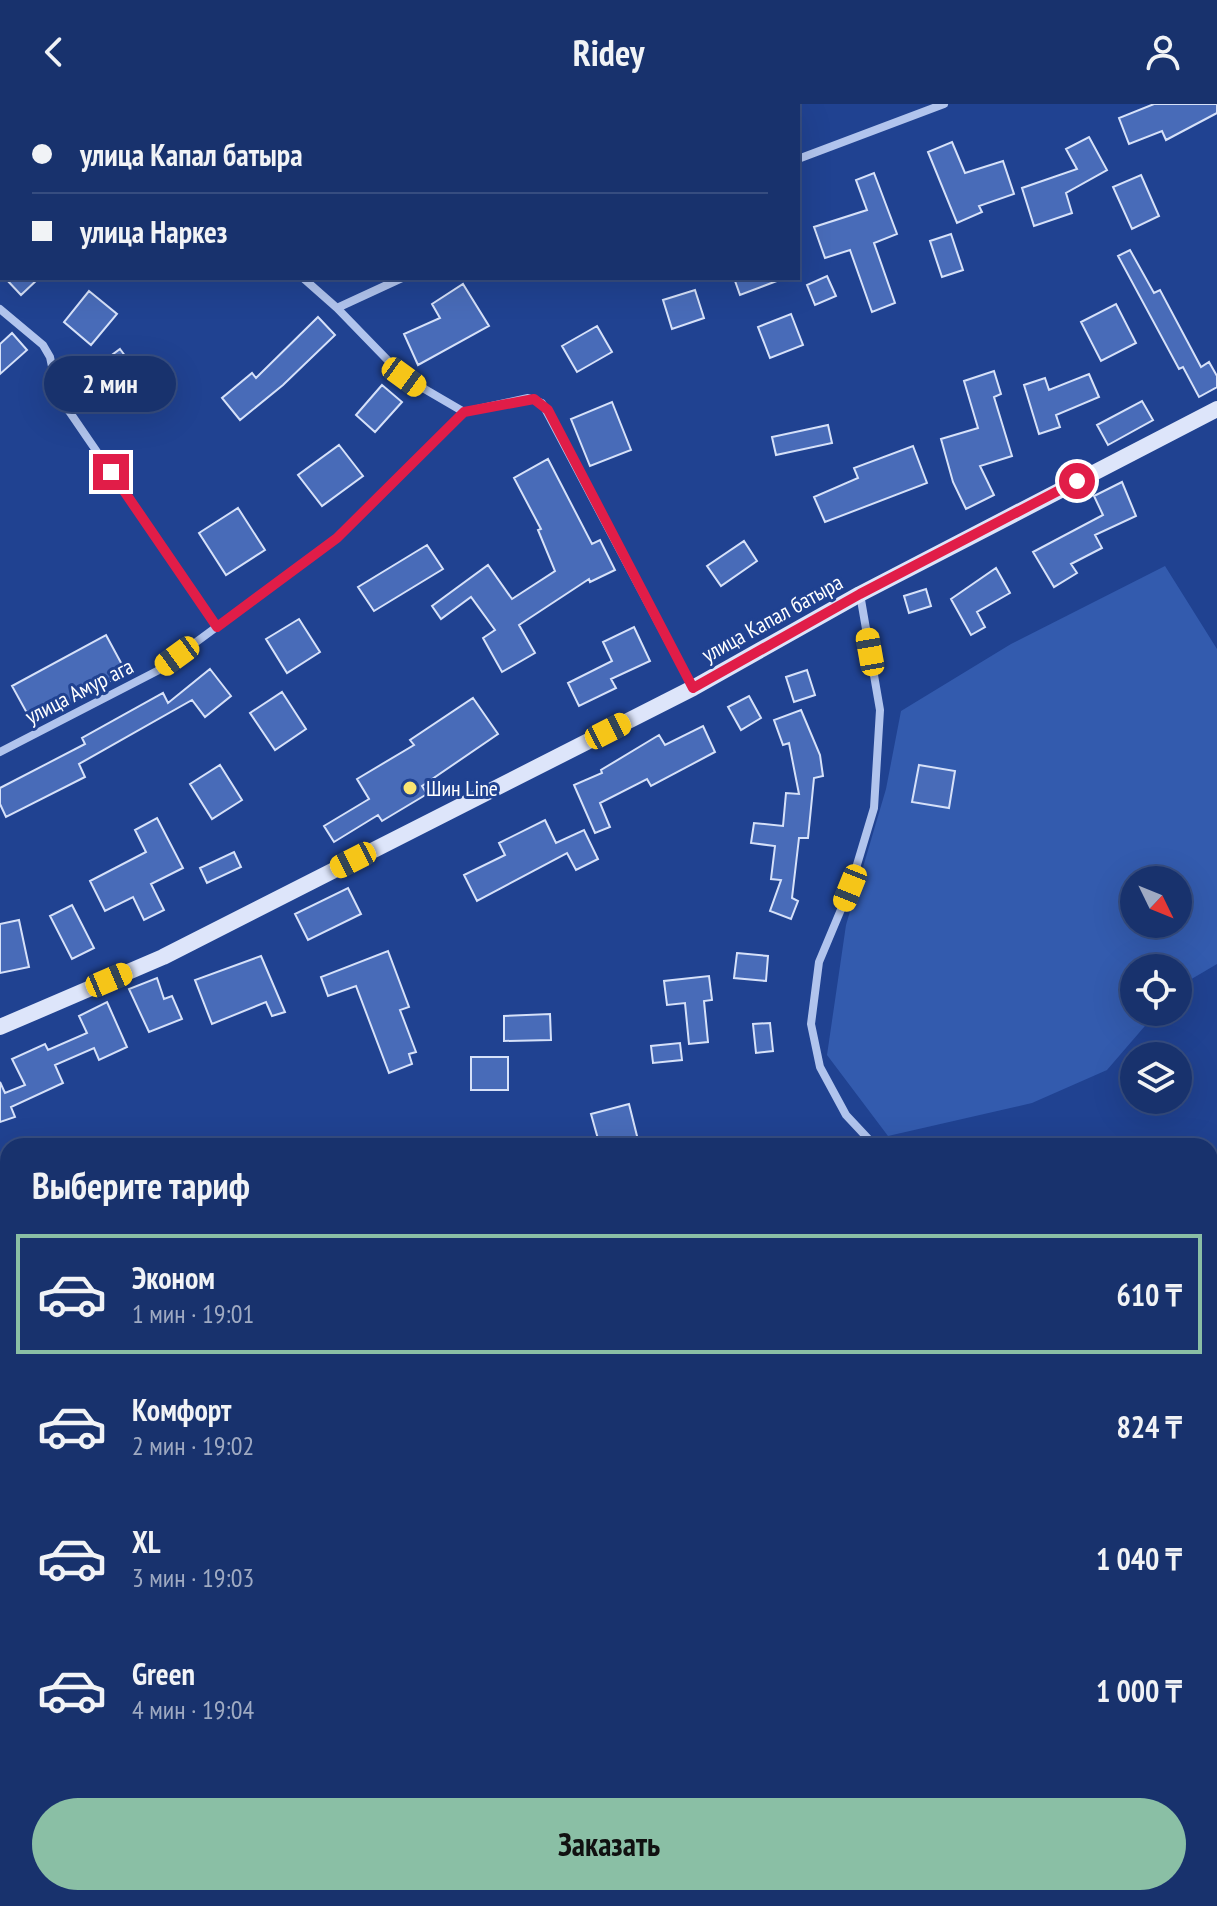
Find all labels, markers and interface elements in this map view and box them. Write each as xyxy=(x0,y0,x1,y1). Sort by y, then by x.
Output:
text: Ridey xyxy=(573,29,644,76)
icon: back xyxy=(32,30,76,74)
icon: person xyxy=(1141,30,1185,74)
text: улица Капал батыра xyxy=(80,135,303,174)
text: улица Наркез xyxy=(80,212,227,251)
car xyxy=(378,353,430,401)
callout: 2 мин xyxy=(45,356,177,412)
text: 2 мин xyxy=(82,367,138,400)
route end xyxy=(93,454,129,490)
route start xyxy=(1059,463,1095,499)
street label: улица Капал батыра xyxy=(697,568,847,668)
car xyxy=(854,626,886,678)
car xyxy=(151,632,203,680)
street label: улица Амур ага xyxy=(20,652,138,730)
car xyxy=(581,709,635,753)
place label: Шин Line xyxy=(426,774,498,802)
marker: Шин Line xyxy=(401,779,419,797)
car xyxy=(326,838,380,882)
car xyxy=(830,861,870,915)
north arrow xyxy=(1120,866,1192,938)
map controls xyxy=(1120,866,1192,1114)
button: locate xyxy=(1120,954,1192,1026)
car xyxy=(82,960,136,1000)
button: layers xyxy=(1120,1042,1192,1114)
text: Выберите тариф xyxy=(32,1162,250,1209)
icon: car xyxy=(36,1258,108,1330)
text: Эконом xyxy=(132,1258,215,1297)
text: 610 ₸ xyxy=(1116,1275,1182,1314)
text: 1 мин · 19:01 xyxy=(132,1297,254,1330)
icon: car xyxy=(36,1390,108,1462)
text: Комфорт xyxy=(132,1390,231,1429)
text: 824 ₸ xyxy=(1116,1407,1182,1446)
text: 2 мин · 19:02 xyxy=(132,1429,254,1462)
icon: car xyxy=(36,1522,108,1594)
text: XL xyxy=(132,1522,161,1561)
text: 1 040 ₸ xyxy=(1096,1539,1182,1578)
text: 3 мин · 19:03 xyxy=(132,1561,254,1594)
icon: car xyxy=(36,1654,108,1726)
text: Green xyxy=(132,1654,195,1693)
text: 1 000 ₸ xyxy=(1096,1671,1182,1710)
text: 4 мин · 19:04 xyxy=(132,1693,254,1726)
button: Заказать xyxy=(32,1798,1186,1890)

